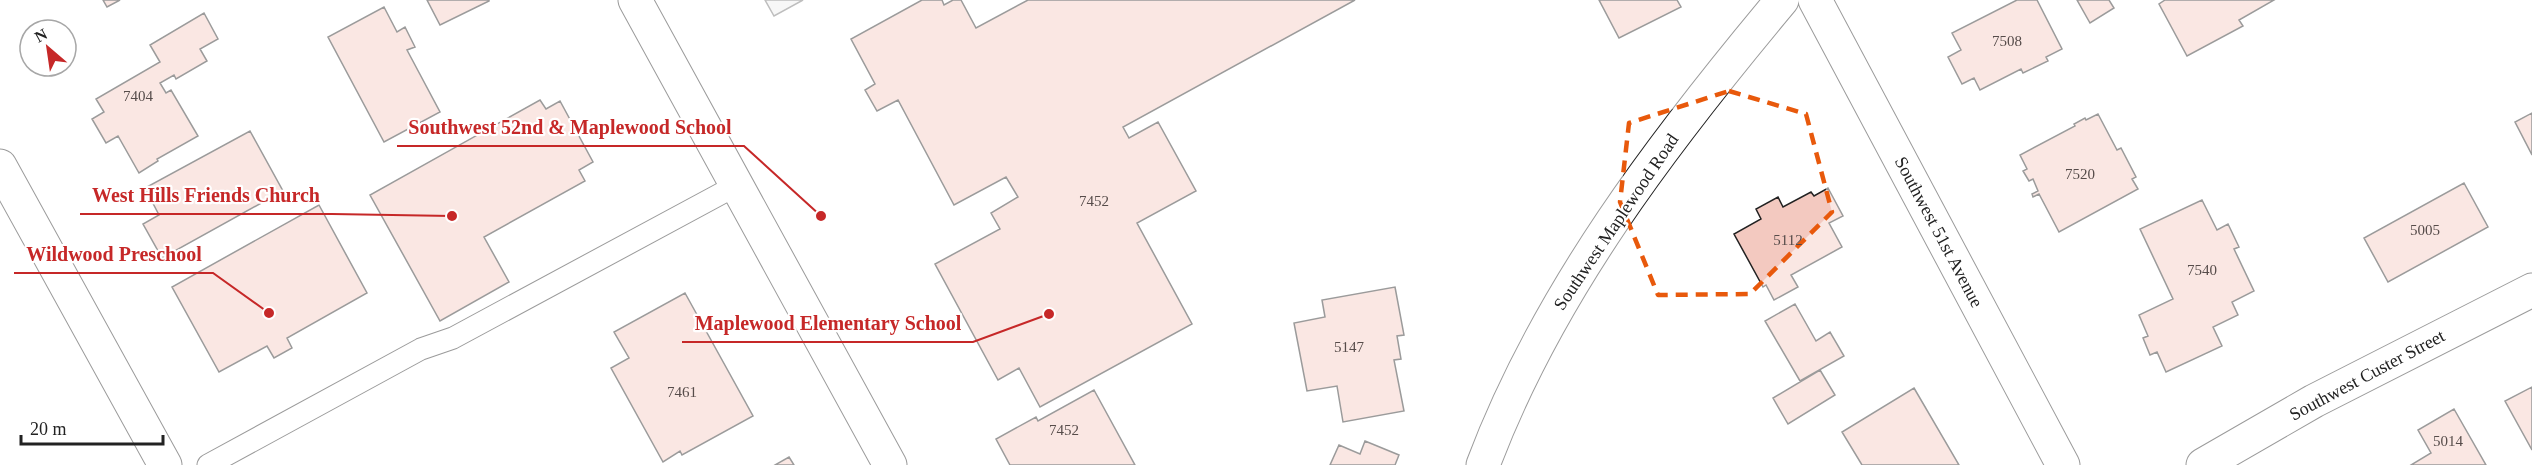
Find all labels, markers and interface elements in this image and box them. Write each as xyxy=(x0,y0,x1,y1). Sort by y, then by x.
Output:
north arrow xyxy=(18,18,78,78)
text: N xyxy=(32,25,51,46)
house number: 7508 xyxy=(1992,33,2022,49)
house number: 7404 xyxy=(123,88,154,104)
callout: Southwest 52nd & Maplewood School xyxy=(397,108,744,146)
text: Southwest 52nd & Maplewood School xyxy=(408,116,732,139)
street label: Southwest Maplewood Road xyxy=(1550,130,1682,314)
street label: Southwest 51st Avenue xyxy=(1891,153,1987,311)
house number: 7520 xyxy=(2065,166,2095,182)
callout: West Hills Friends Church xyxy=(80,176,332,214)
text: West Hills Friends Church xyxy=(92,184,320,206)
house number: 7452 xyxy=(1079,193,1109,209)
house number: 5005 xyxy=(2410,222,2440,238)
house number: 5112 xyxy=(1773,232,1803,248)
callout: Wildwood Preschool xyxy=(14,235,213,273)
text: Wildwood Preschool xyxy=(26,243,202,265)
house number: 7540 xyxy=(2187,262,2217,278)
callout: Maplewood Elementary School xyxy=(682,304,973,342)
text: Maplewood Elementary School xyxy=(695,312,962,335)
street label: Southwest Custer Street xyxy=(2286,326,2448,424)
house number: 5147 xyxy=(1334,339,1365,355)
house number: 7461 xyxy=(667,384,697,400)
scale bar xyxy=(21,408,164,446)
text: 20 m xyxy=(30,419,67,439)
house number: 7452 xyxy=(1049,422,1079,438)
house number: 5014 xyxy=(2433,433,2464,449)

